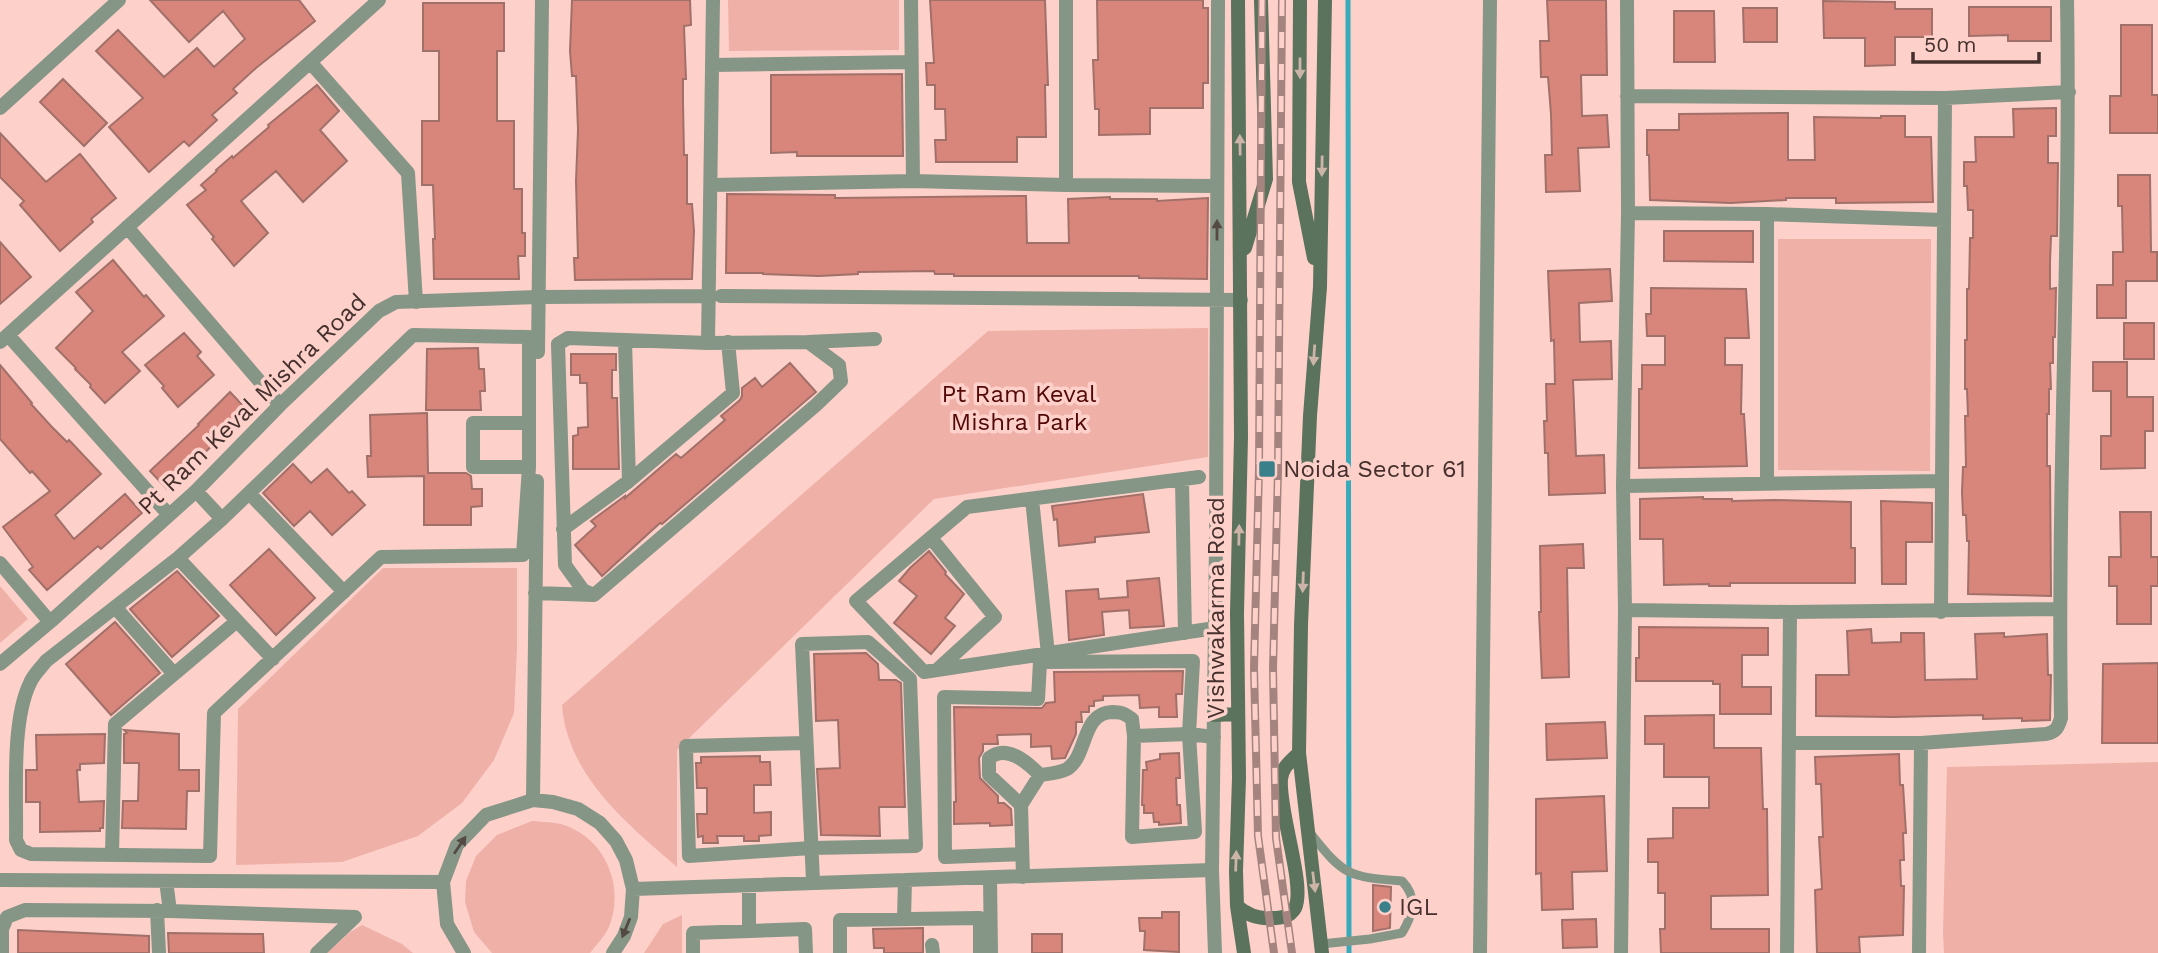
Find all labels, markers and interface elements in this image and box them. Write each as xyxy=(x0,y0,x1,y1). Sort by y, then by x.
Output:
scale bar xyxy=(1913,21,2039,65)
text: 50 m xyxy=(1924,32,1976,57)
one-way arrow xyxy=(1294,57,1305,79)
one-way arrow xyxy=(1234,134,1245,156)
one-way arrow xyxy=(1316,155,1328,177)
one-way arrow xyxy=(1211,219,1223,241)
street label: Pt Ram Keval Mishra Road xyxy=(132,288,372,520)
one-way arrow xyxy=(1309,344,1320,366)
park label: Pt Ram Keval Mishra Park xyxy=(942,380,1097,436)
place label: Noida Sector 61 xyxy=(1283,455,1466,483)
marker: Noida Sector 61 xyxy=(1257,459,1277,479)
street label: Vishwakarma Road xyxy=(1202,497,1230,719)
one-way arrow xyxy=(1233,524,1245,546)
one-way arrow xyxy=(1298,571,1309,593)
one-way arrow xyxy=(453,836,467,854)
one-way arrow xyxy=(1231,849,1242,871)
one-way arrow xyxy=(1308,871,1319,893)
place label: IGL xyxy=(1399,893,1438,921)
marker: IGL xyxy=(1377,899,1393,915)
one-way arrow xyxy=(621,918,632,939)

